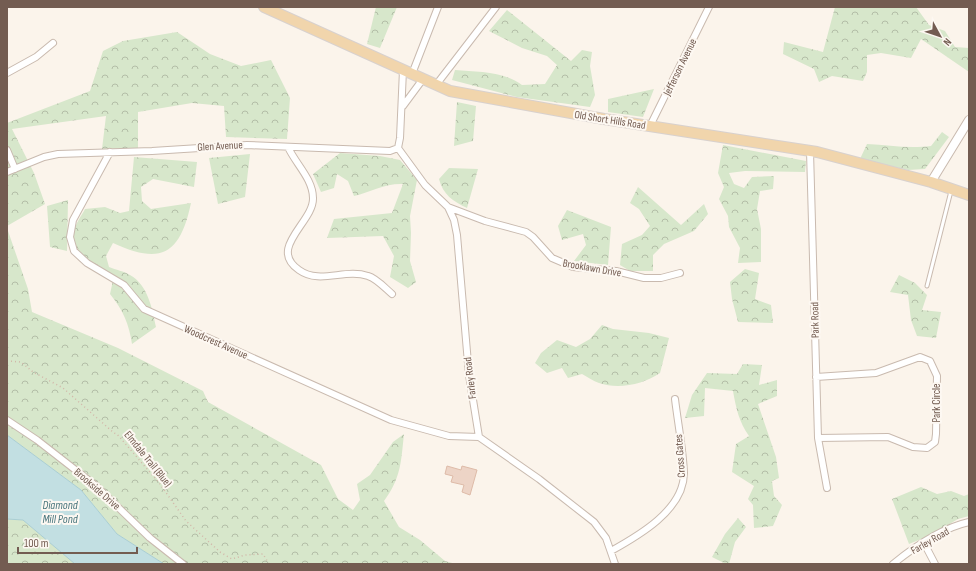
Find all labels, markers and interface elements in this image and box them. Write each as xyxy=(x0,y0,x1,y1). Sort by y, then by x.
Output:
north arrow xyxy=(920,16,960,56)
street label: Jefferson Avenue xyxy=(660,36,699,99)
text: N xyxy=(940,36,954,49)
street label: Old Short Hills Road xyxy=(573,108,647,132)
street label: Glen Avenue xyxy=(197,138,243,154)
street label: Brooklawn Drive xyxy=(562,256,622,280)
street label: Park Road xyxy=(808,301,822,338)
street label: Woodcrest Avenue xyxy=(182,322,250,362)
street label: Farley Road xyxy=(461,356,479,400)
street label: Park Circle xyxy=(930,383,943,423)
street label: Elmdale Trail (Blue) xyxy=(122,428,174,490)
street label: Cross Gates xyxy=(672,434,688,478)
street label: Brookside Drive xyxy=(71,465,123,513)
water label: Diamond Mill Pond xyxy=(42,498,79,527)
street label: Farley Road xyxy=(909,525,952,557)
scale bar xyxy=(18,529,137,555)
text: 100 m xyxy=(24,536,49,551)

